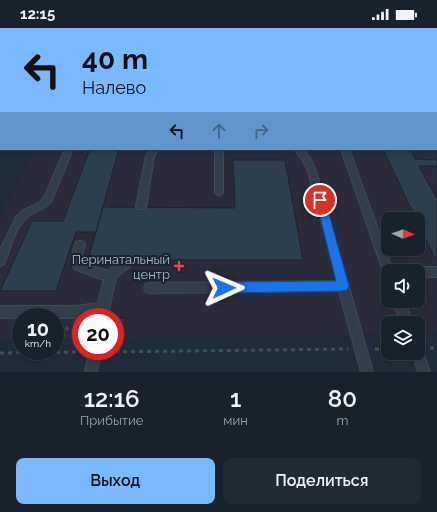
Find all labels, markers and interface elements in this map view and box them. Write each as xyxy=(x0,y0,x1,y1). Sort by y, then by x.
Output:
text: 12:15 xyxy=(20,5,55,23)
text: 40 m xyxy=(82,43,148,76)
icon: left xyxy=(16,44,68,96)
text: Налево xyxy=(82,77,146,98)
icon: left xyxy=(166,120,188,142)
icon: ahead xyxy=(208,120,230,142)
icon: right xyxy=(250,120,272,142)
pin xyxy=(303,183,337,217)
icon: arrive xyxy=(309,189,331,211)
north arrow xyxy=(381,212,425,256)
map controls xyxy=(381,212,425,360)
place label: Перинатальный центр xyxy=(72,252,170,282)
marker: Перинатальный центр xyxy=(173,260,185,272)
button: sound xyxy=(381,264,425,308)
position arrow xyxy=(203,267,245,309)
speed limit sign: 20 xyxy=(72,308,124,360)
button: layers xyxy=(381,316,425,360)
text: 10 xyxy=(27,317,49,341)
text: km/h xyxy=(25,338,51,349)
text: 12:16 xyxy=(84,384,140,413)
text: 1 xyxy=(230,384,241,413)
text: 80 xyxy=(328,384,357,413)
text: Прибытие xyxy=(80,413,143,428)
text: мин xyxy=(223,413,248,428)
text: m xyxy=(336,413,348,428)
button: Выход xyxy=(16,458,215,504)
button: Поделиться xyxy=(223,458,421,504)

